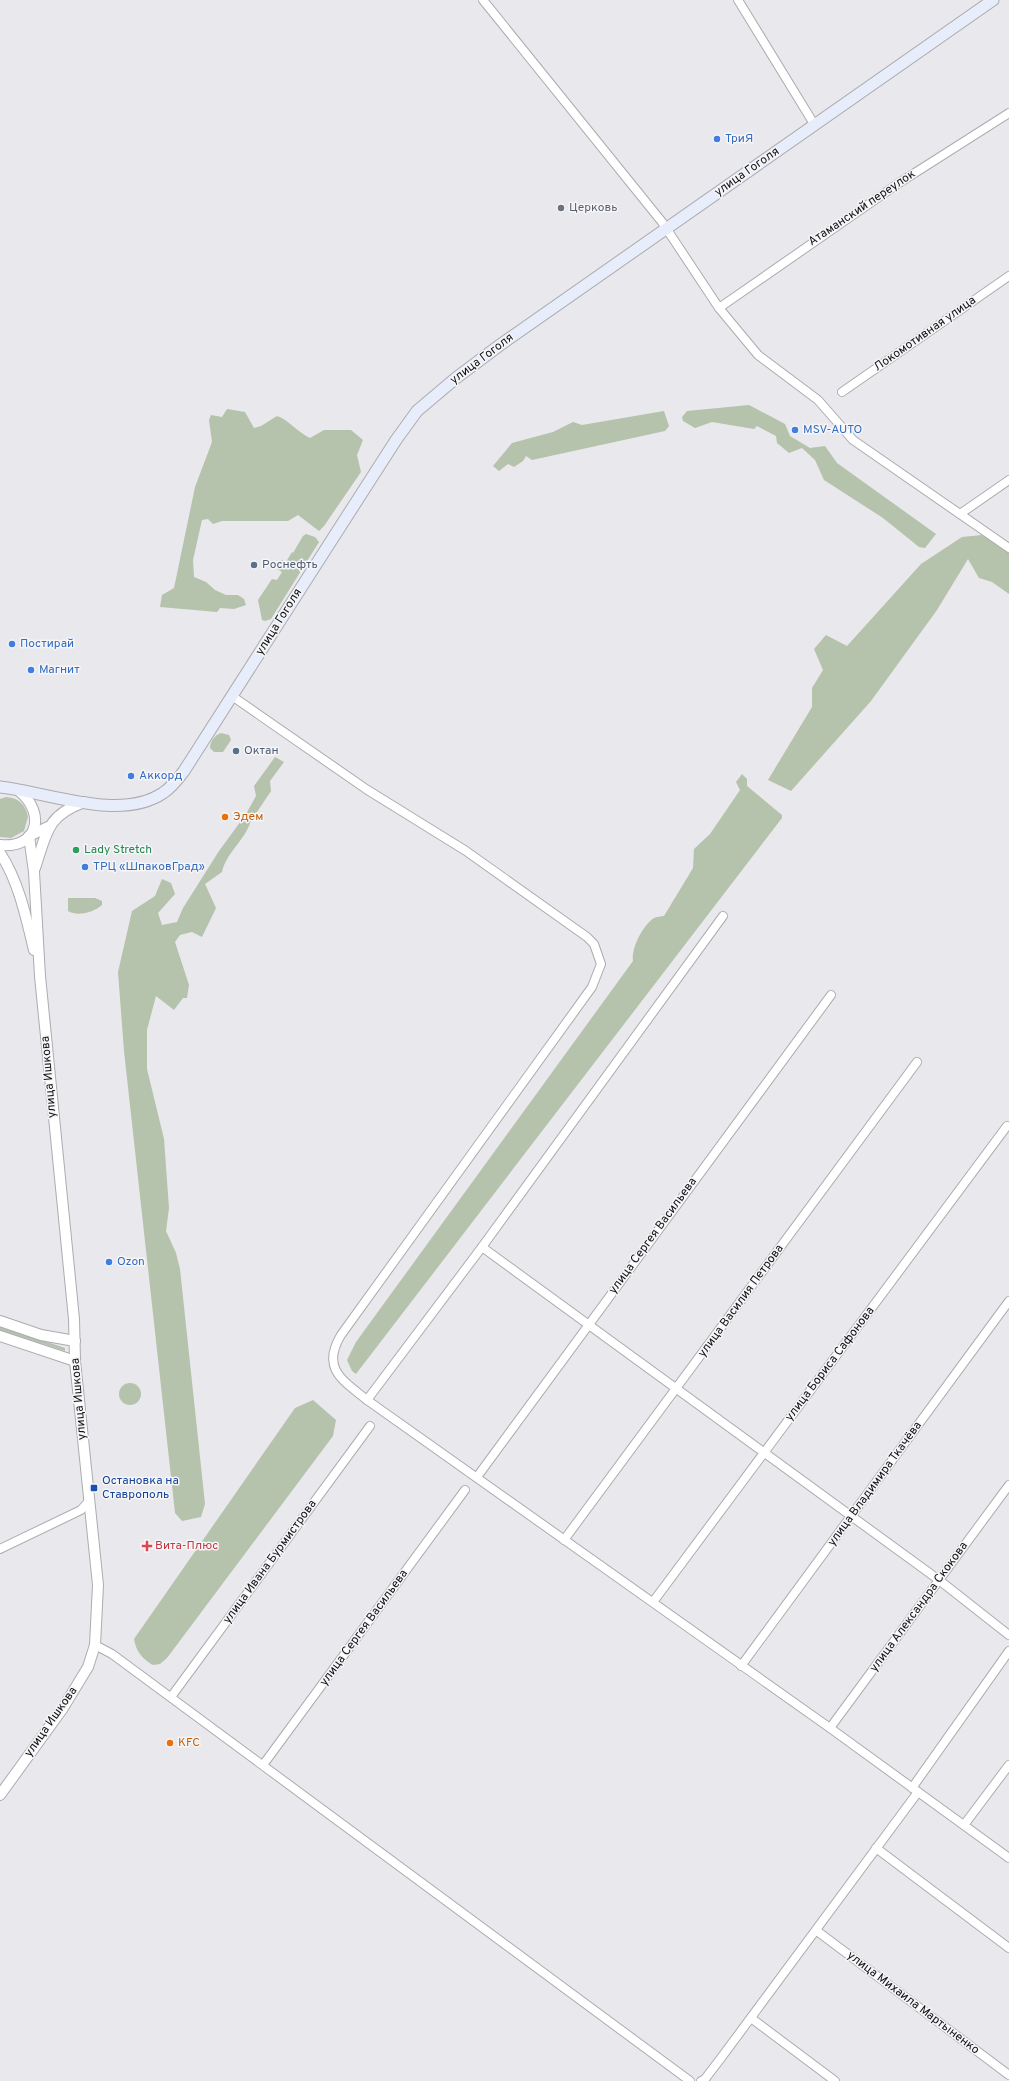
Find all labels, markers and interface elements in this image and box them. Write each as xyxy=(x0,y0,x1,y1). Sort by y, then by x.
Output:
place label: ТриЯ xyxy=(725,131,753,147)
marker: ТриЯ xyxy=(712,134,722,144)
street label: улица Гоголя xyxy=(711,144,783,200)
street label: Атаманский переулок xyxy=(805,166,919,250)
place label: Церковь xyxy=(569,200,618,216)
marker: Церковь xyxy=(556,203,566,213)
street label: Локомотивная улица xyxy=(871,293,979,375)
street label: улица Гоголя xyxy=(447,330,517,388)
place label: MSV-AUTO xyxy=(803,422,862,438)
marker: MSV-AUTO xyxy=(790,425,800,435)
place label: Роснефть xyxy=(262,557,318,573)
marker: Роснефть xyxy=(249,560,259,570)
street label: улица Гоголя xyxy=(252,586,306,658)
place label: Постирай xyxy=(20,636,74,652)
marker: Постирай xyxy=(7,639,17,649)
place label: Магнит xyxy=(39,662,80,678)
marker: Магнит xyxy=(26,665,36,675)
place label: Октан xyxy=(244,743,279,759)
marker: Октан xyxy=(231,746,241,756)
place label: Аккорд xyxy=(139,768,182,784)
marker: Аккорд xyxy=(126,771,136,781)
place label: Эдем xyxy=(233,809,263,825)
marker: Эдем xyxy=(220,812,230,822)
place label: Lady Stretch xyxy=(84,842,152,858)
marker: Lady Stretch xyxy=(71,845,81,855)
place label: ТРЦ «ШпаковГрад» xyxy=(93,859,205,875)
marker: ТРЦ «ШпаковГрад» xyxy=(80,862,90,872)
street label: улица Ишкова xyxy=(37,1035,61,1119)
street label: улица Сергея Васильева xyxy=(605,1174,701,1298)
street label: улица Василия Петрова xyxy=(695,1241,787,1361)
place label: Ozon xyxy=(117,1254,145,1270)
marker: Ozon xyxy=(104,1257,114,1267)
street label: улица Бориса Сафонова xyxy=(782,1304,878,1424)
street label: улица Ишкова xyxy=(67,1357,91,1441)
street label: улица Владимира Ткачёва xyxy=(824,1418,926,1550)
place label: Остановка на Ставрополь xyxy=(102,1473,179,1503)
marker: Остановка на Ставрополь xyxy=(89,1483,99,1493)
street label: улица Ивана Бурмистрова xyxy=(220,1497,320,1627)
place label: Вита-Плюс xyxy=(155,1538,218,1554)
street label: улица Александра Скокова xyxy=(866,1539,972,1675)
marker: Вита-Плюс xyxy=(142,1541,152,1551)
street label: улица Сергея Васильева xyxy=(316,1566,412,1690)
street label: улица Ишкова xyxy=(21,1684,81,1760)
place label: KFC xyxy=(178,1735,200,1751)
marker: KFC xyxy=(165,1738,175,1748)
street label: улица Михаила Мартыненко xyxy=(843,1948,983,2058)

